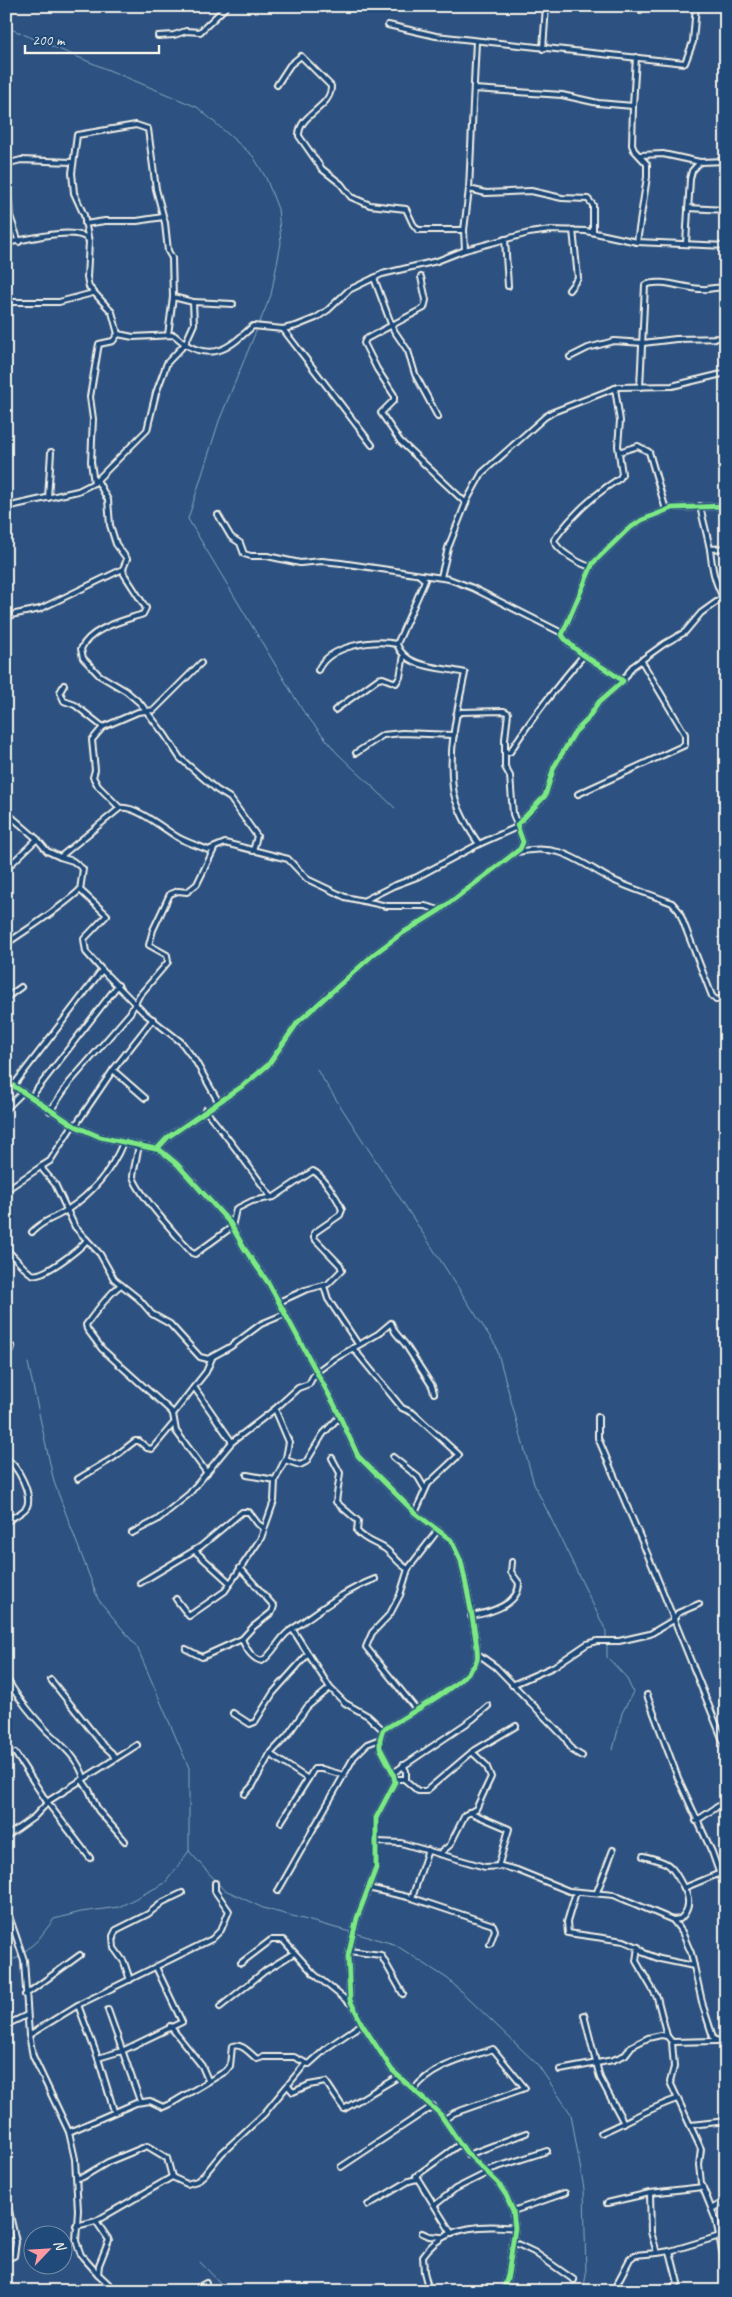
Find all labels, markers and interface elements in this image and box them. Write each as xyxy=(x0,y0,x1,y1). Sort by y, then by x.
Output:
scale bar xyxy=(25,22,159,54)
text: 200 m xyxy=(32,31,66,50)
north arrow xyxy=(22,2224,72,2274)
text: N xyxy=(50,2237,70,2254)

